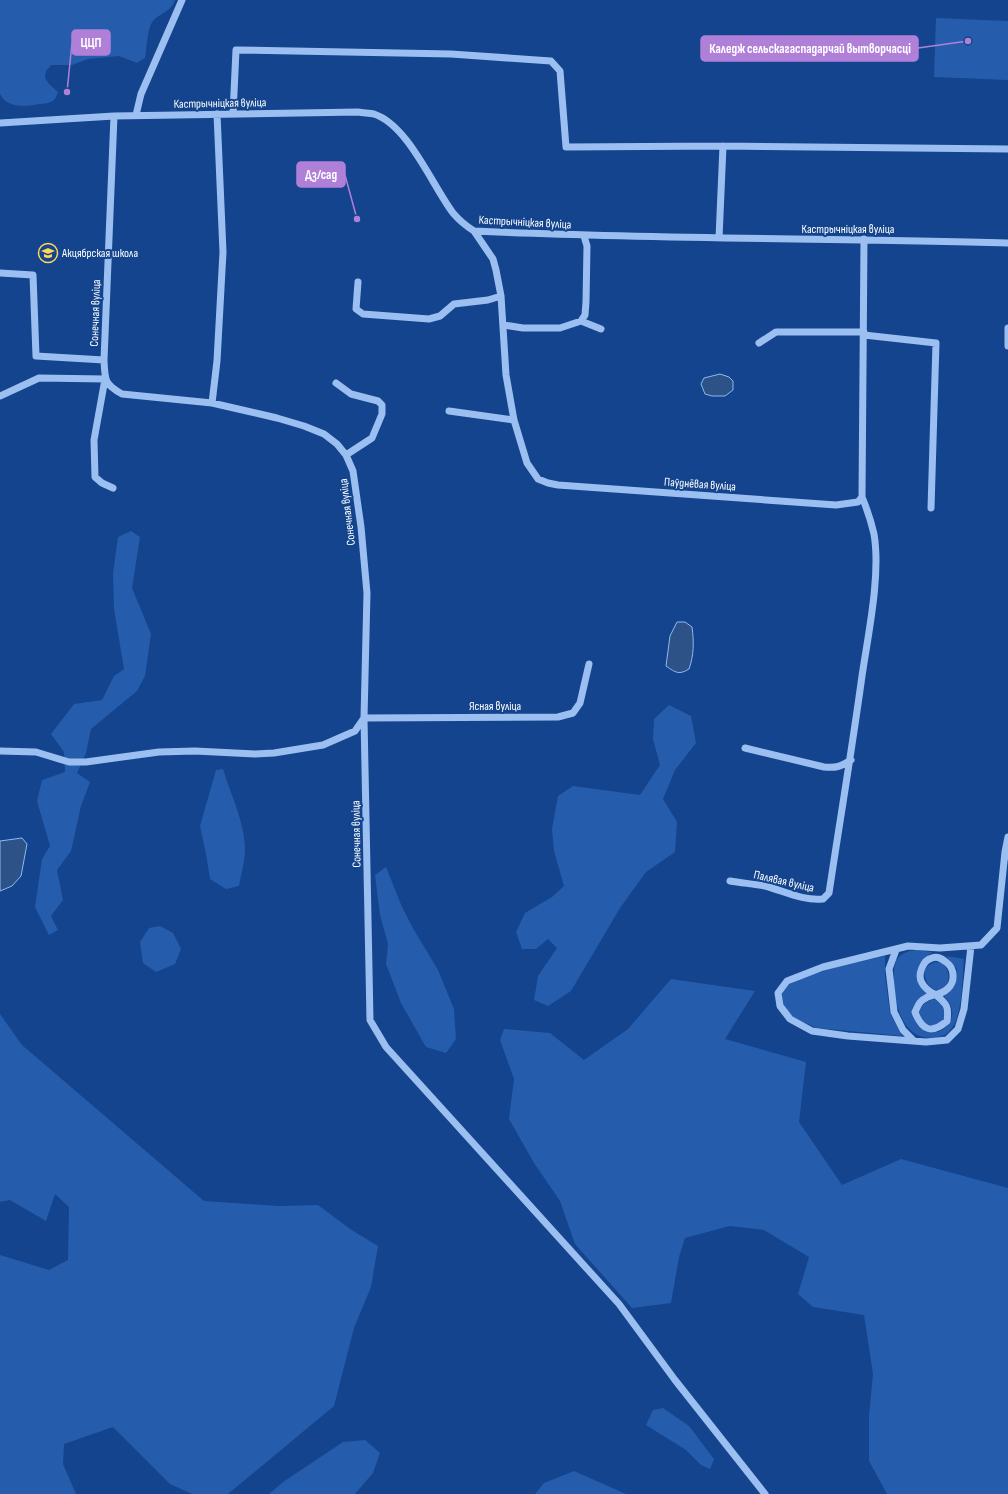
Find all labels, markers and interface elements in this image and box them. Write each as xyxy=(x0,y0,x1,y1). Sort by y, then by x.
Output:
callout: ЦЦП xyxy=(72,30,110,55)
text: ЦЦП xyxy=(80,35,102,51)
callout: Каледж сельскагаспадарчай вытворчасці xyxy=(701,36,918,61)
text: Каледж сельскагаспадарчай вытворчасці xyxy=(709,41,911,57)
street label: Кастрычніцкая вуліца xyxy=(173,95,267,112)
callout: Дз/сад xyxy=(297,162,345,187)
text: Дз/сад xyxy=(305,167,337,183)
street label: Кастрычніцкая вуліца xyxy=(478,213,572,232)
street label: Кастрычніцкая вуліца xyxy=(802,222,895,237)
school or university icon: Акцябрская школа xyxy=(37,242,59,264)
place label: Акцябрская школа xyxy=(61,246,138,261)
street label: Сонечная вуліца xyxy=(87,279,104,347)
street label: Паўднёвая вуліца xyxy=(664,475,737,495)
street label: Сонечная вуліца xyxy=(336,477,359,546)
street label: Ясная вуліца xyxy=(469,699,521,714)
street label: Сонечная вуліца xyxy=(348,800,365,868)
street label: Палявая вуліца xyxy=(752,867,816,896)

